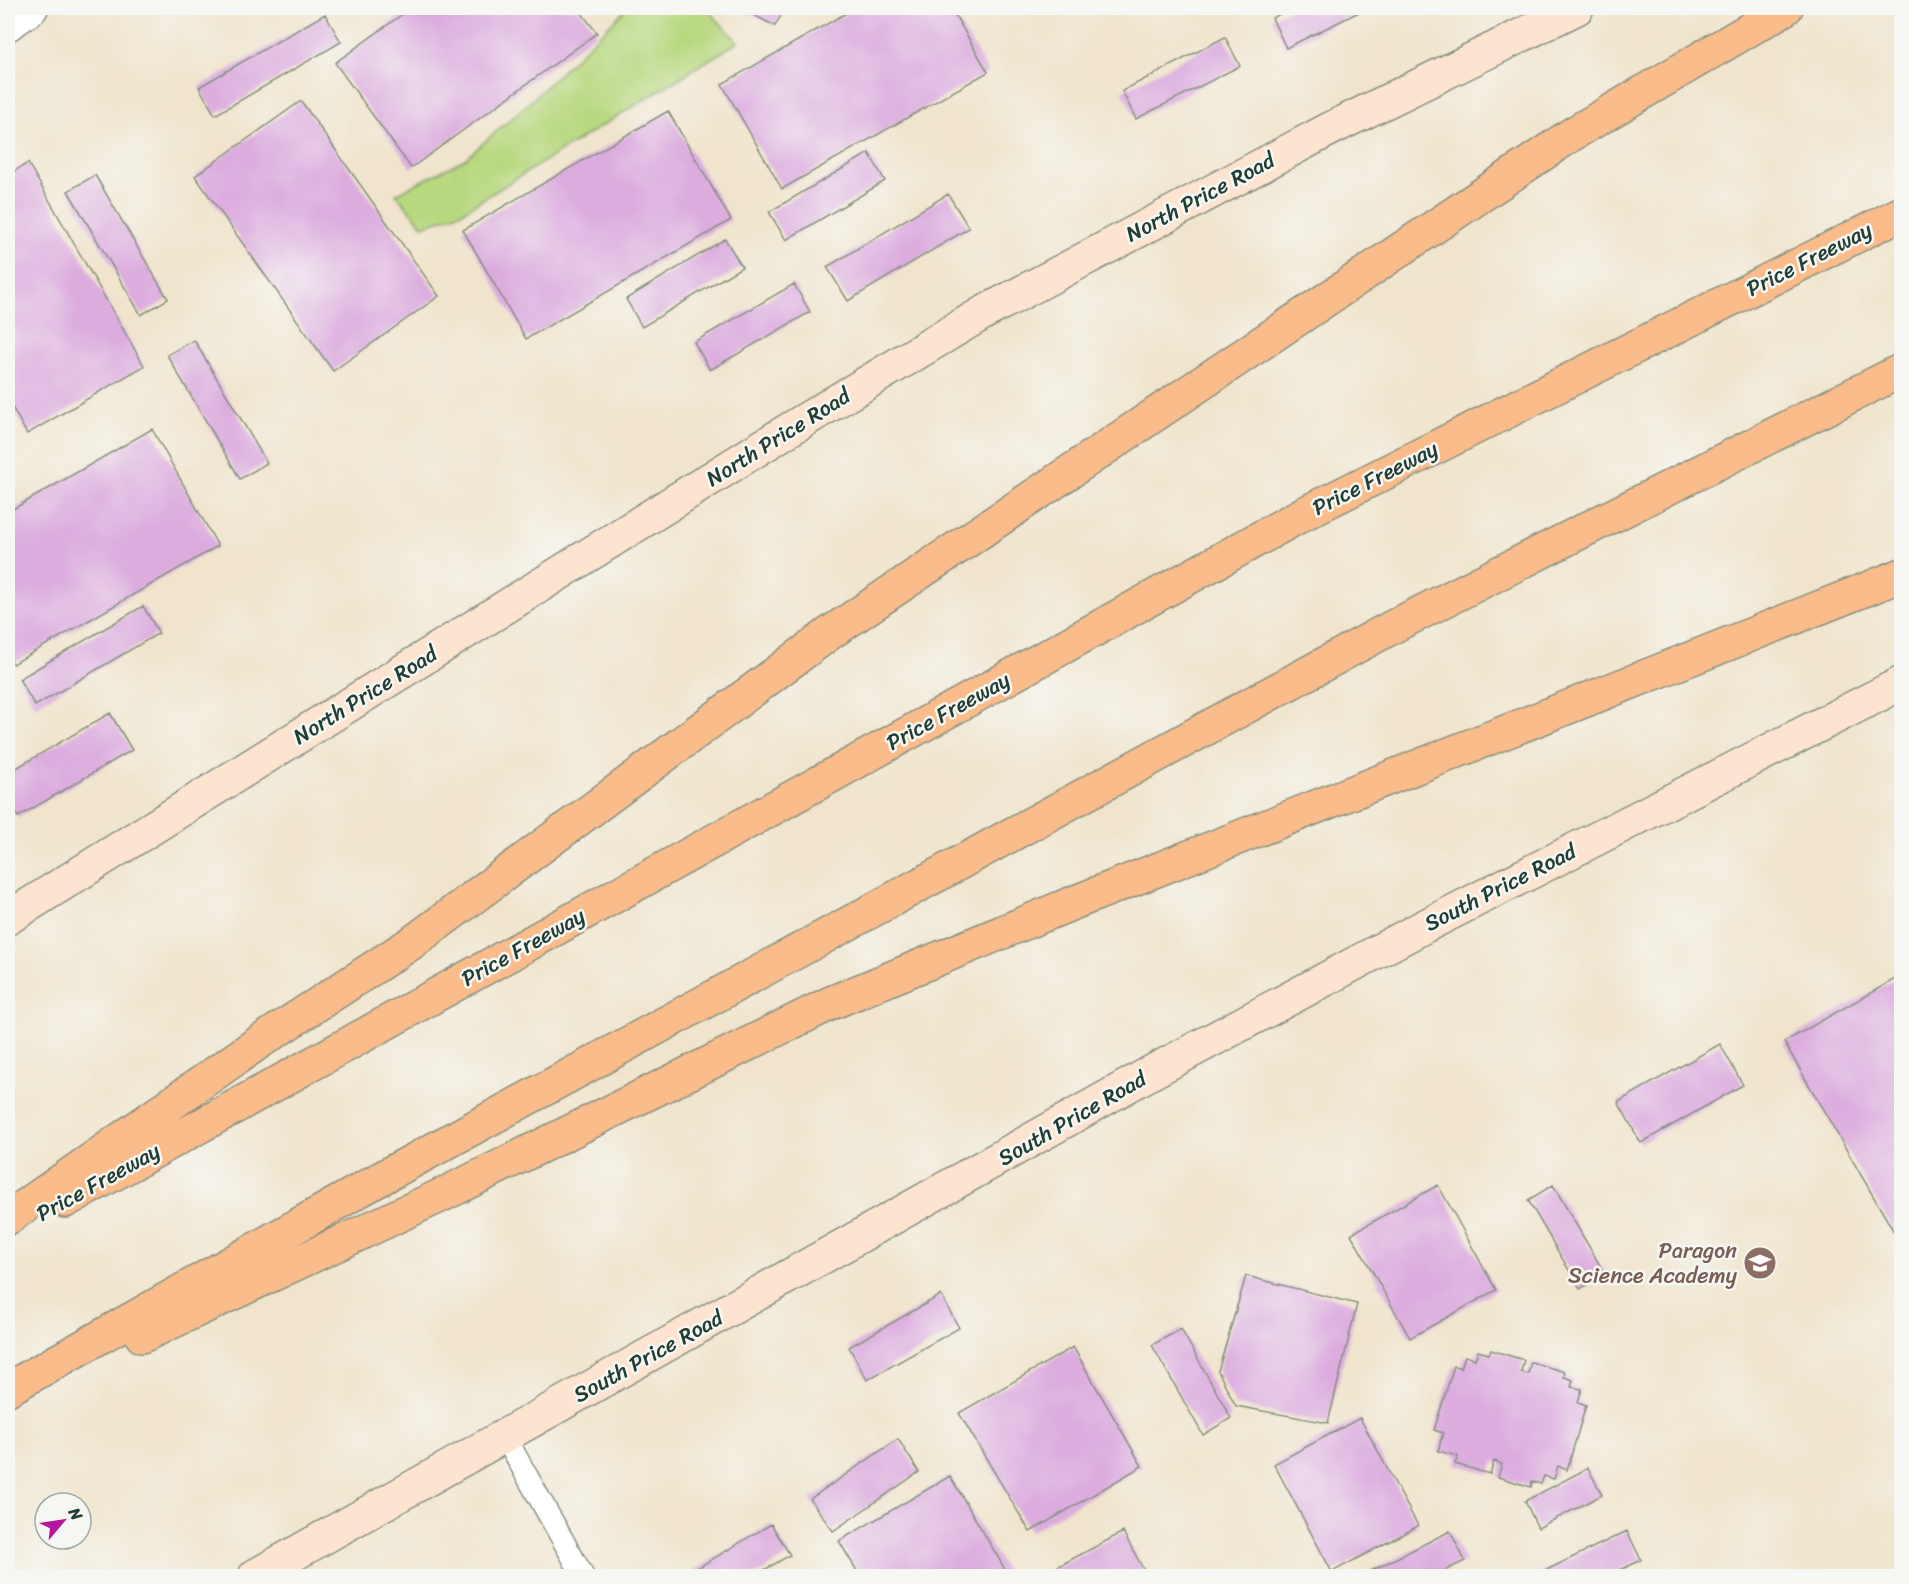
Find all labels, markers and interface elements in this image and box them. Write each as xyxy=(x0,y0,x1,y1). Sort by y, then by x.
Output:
street label: North Price Road xyxy=(1118,140,1283,253)
street label: Price Freeway xyxy=(1739,210,1879,307)
street label: North Price Road xyxy=(698,376,859,497)
street label: Price Freeway xyxy=(1305,429,1445,526)
street label: North Price Road xyxy=(285,634,446,755)
street label: Price Freeway xyxy=(879,660,1018,761)
street label: South Price Road xyxy=(1417,831,1584,942)
street label: Price Freeway xyxy=(454,896,593,997)
street label: South Price Road xyxy=(990,1059,1155,1177)
street label: Price Freeway xyxy=(29,1131,168,1232)
place label: Paragon Science Academy xyxy=(1568,1231,1738,1295)
school or university icon: Paragon Science Academy xyxy=(1742,1245,1778,1281)
street label: South Price Road xyxy=(566,1298,732,1413)
north arrow xyxy=(33,1491,93,1551)
text: N xyxy=(60,1501,91,1527)

